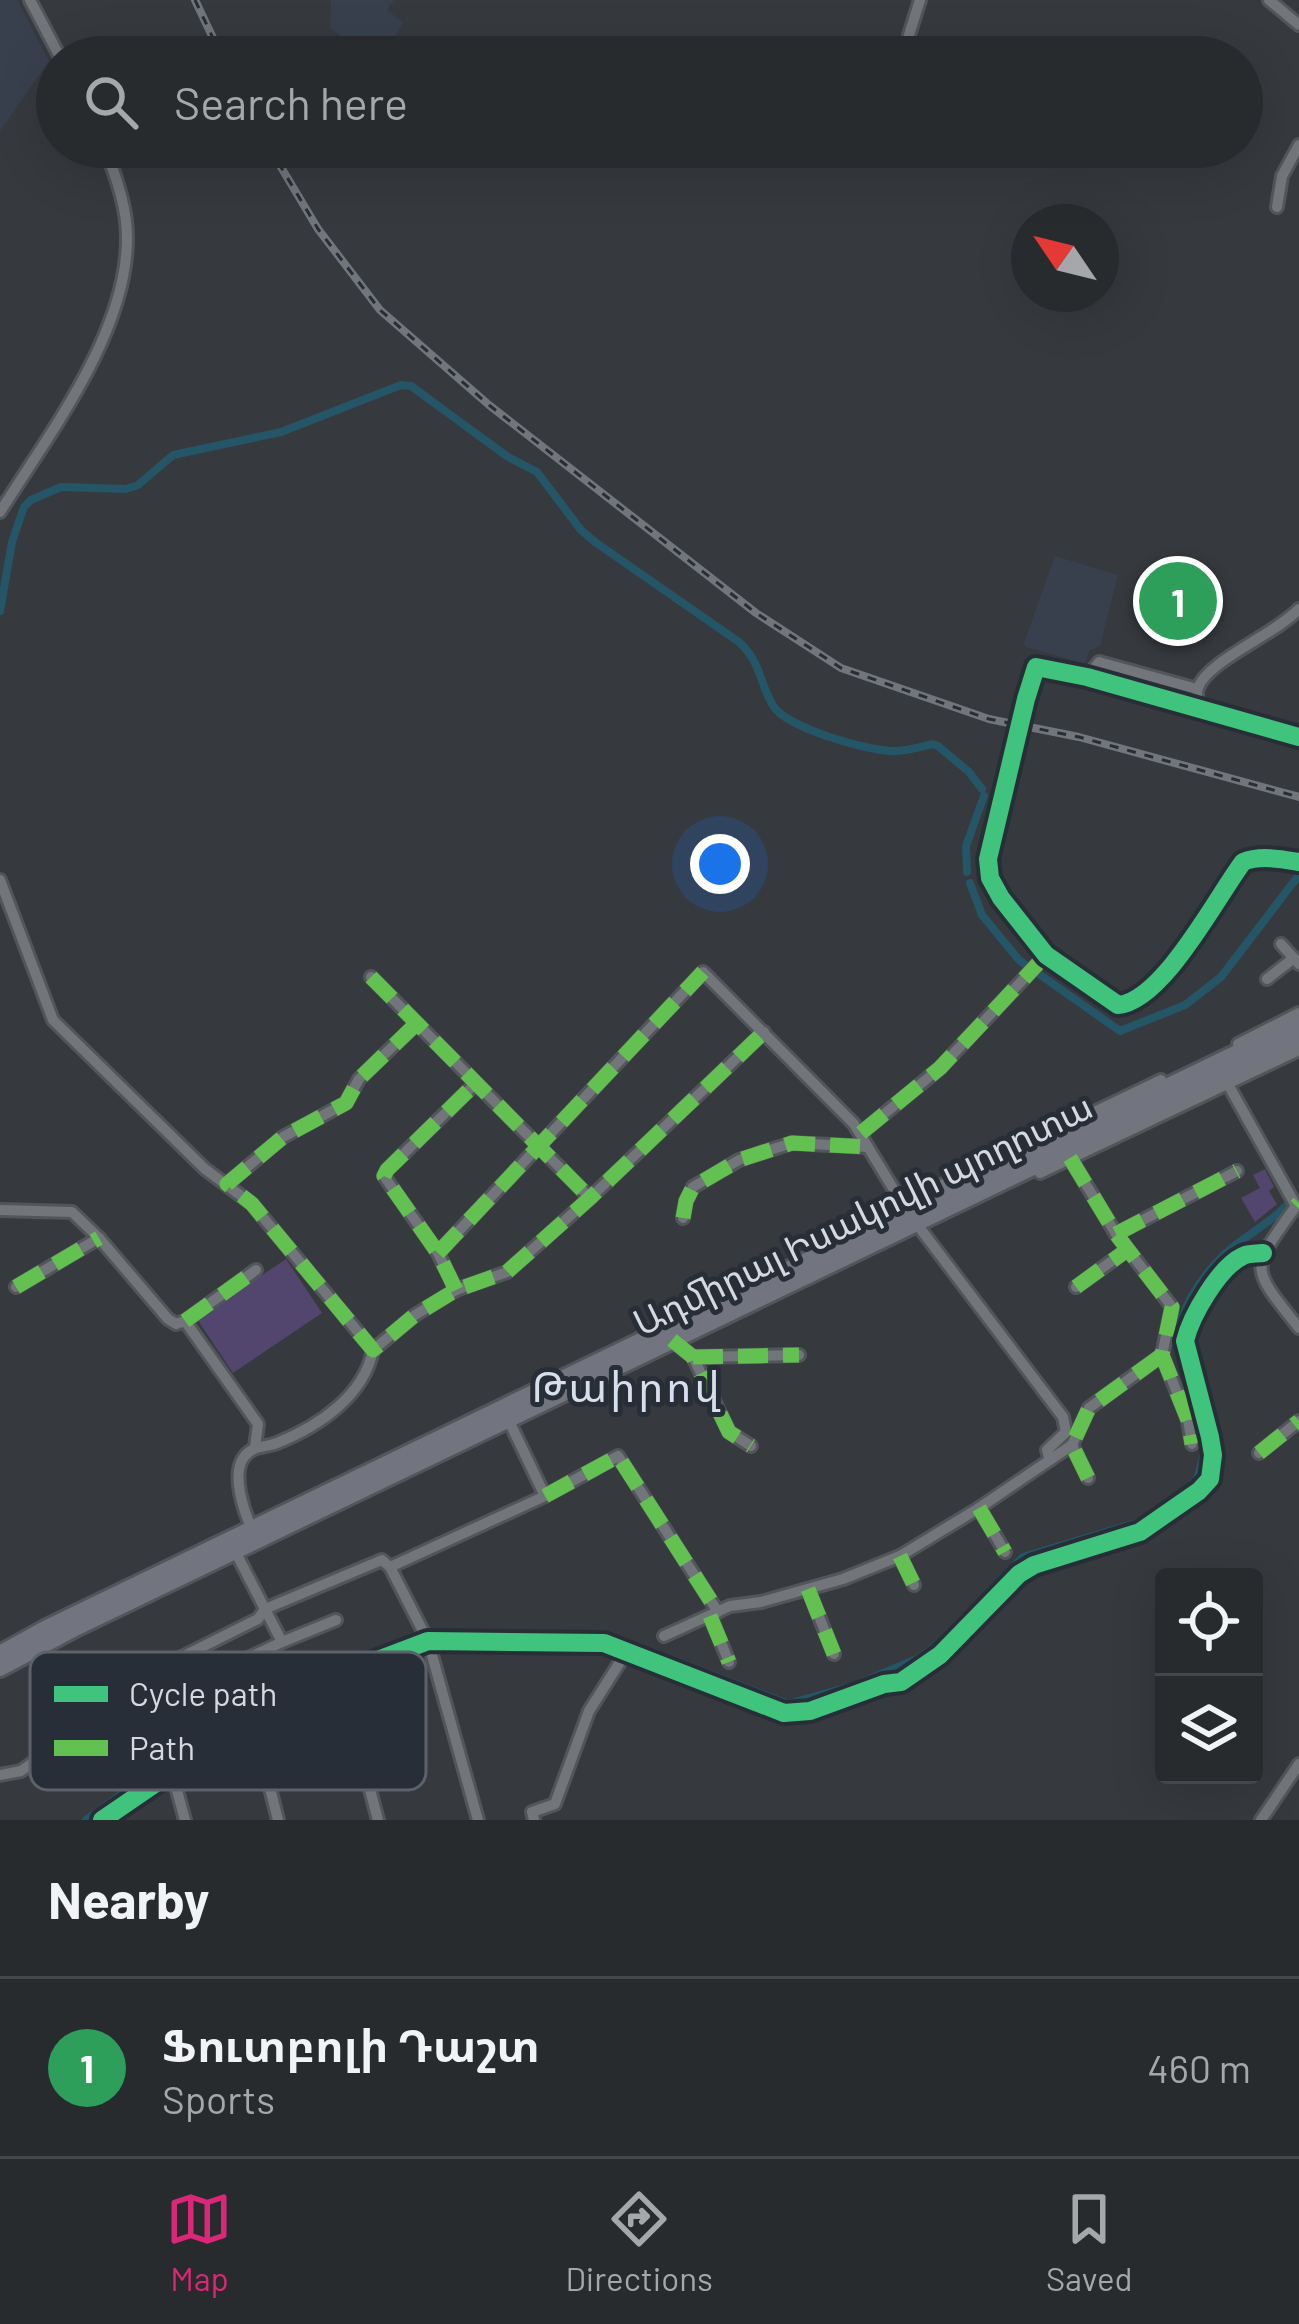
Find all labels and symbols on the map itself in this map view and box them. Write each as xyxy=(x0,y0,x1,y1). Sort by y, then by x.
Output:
north arrow xyxy=(1011,204,1119,312)
pin: 1 xyxy=(1139,556,1217,646)
your location xyxy=(690,834,750,894)
street label: Ադմիրալ Իսակովի պողոտա xyxy=(625,1083,1099,1344)
district label: Թաիրով xyxy=(531,1360,723,1412)
legend xyxy=(30,1652,426,1790)
text: Cycle path xyxy=(129,1673,277,1713)
text: Path xyxy=(129,1727,195,1767)

